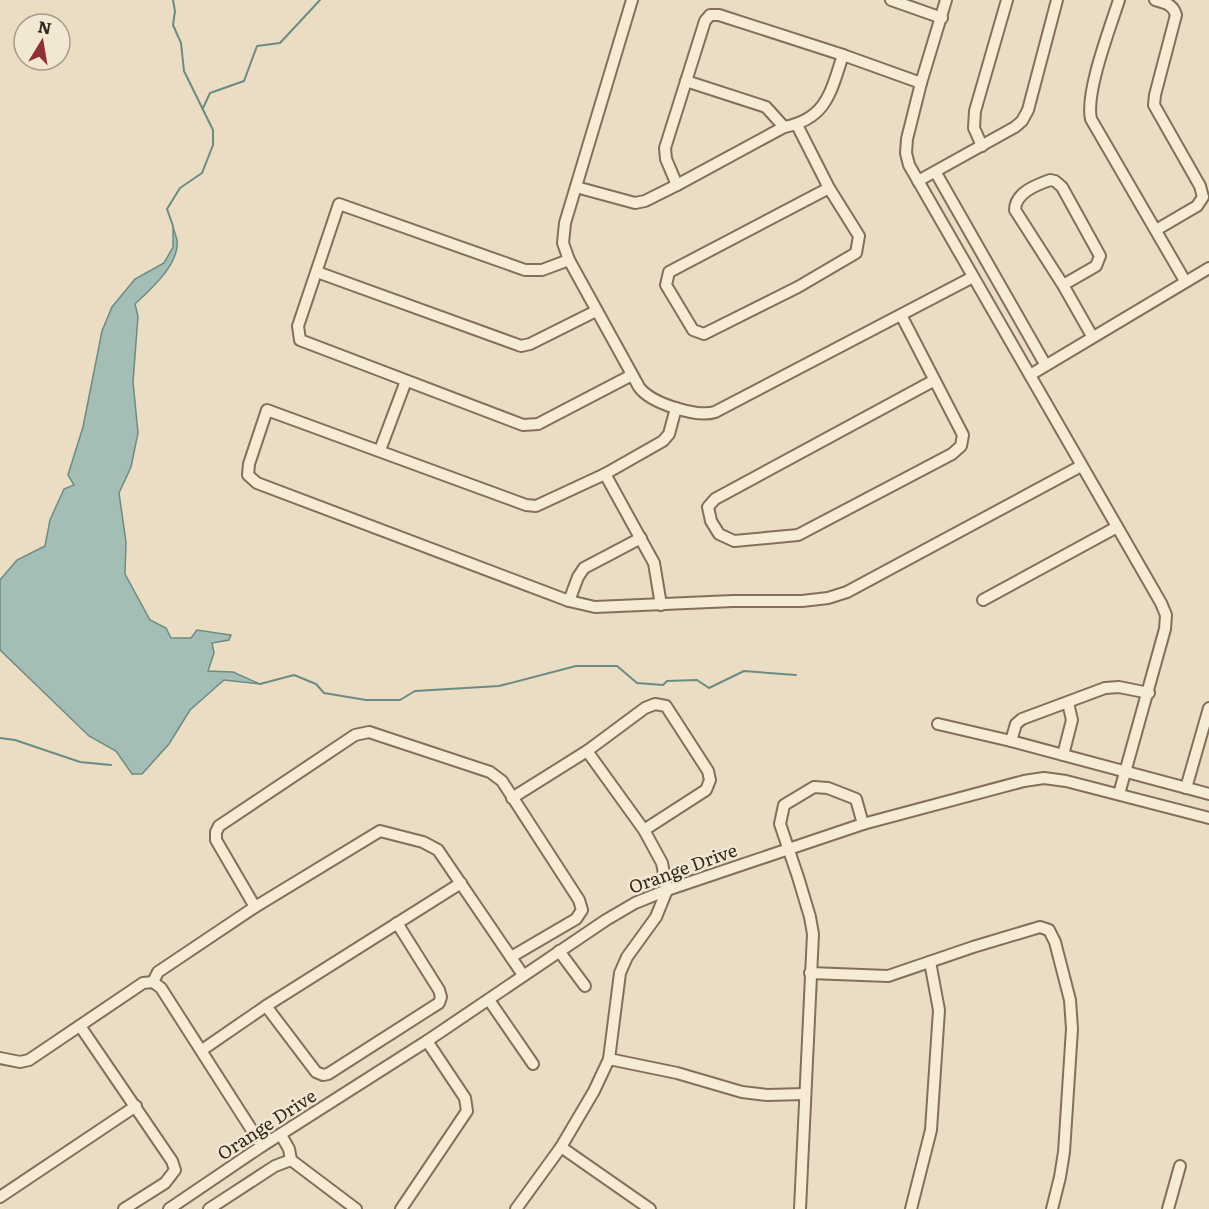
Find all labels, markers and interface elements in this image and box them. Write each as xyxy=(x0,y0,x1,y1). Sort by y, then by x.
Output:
north arrow xyxy=(12,12,72,72)
text: N xyxy=(36,13,54,39)
street label: Orange Drive xyxy=(625,835,740,900)
street label: Orange Drive xyxy=(211,1081,321,1166)

